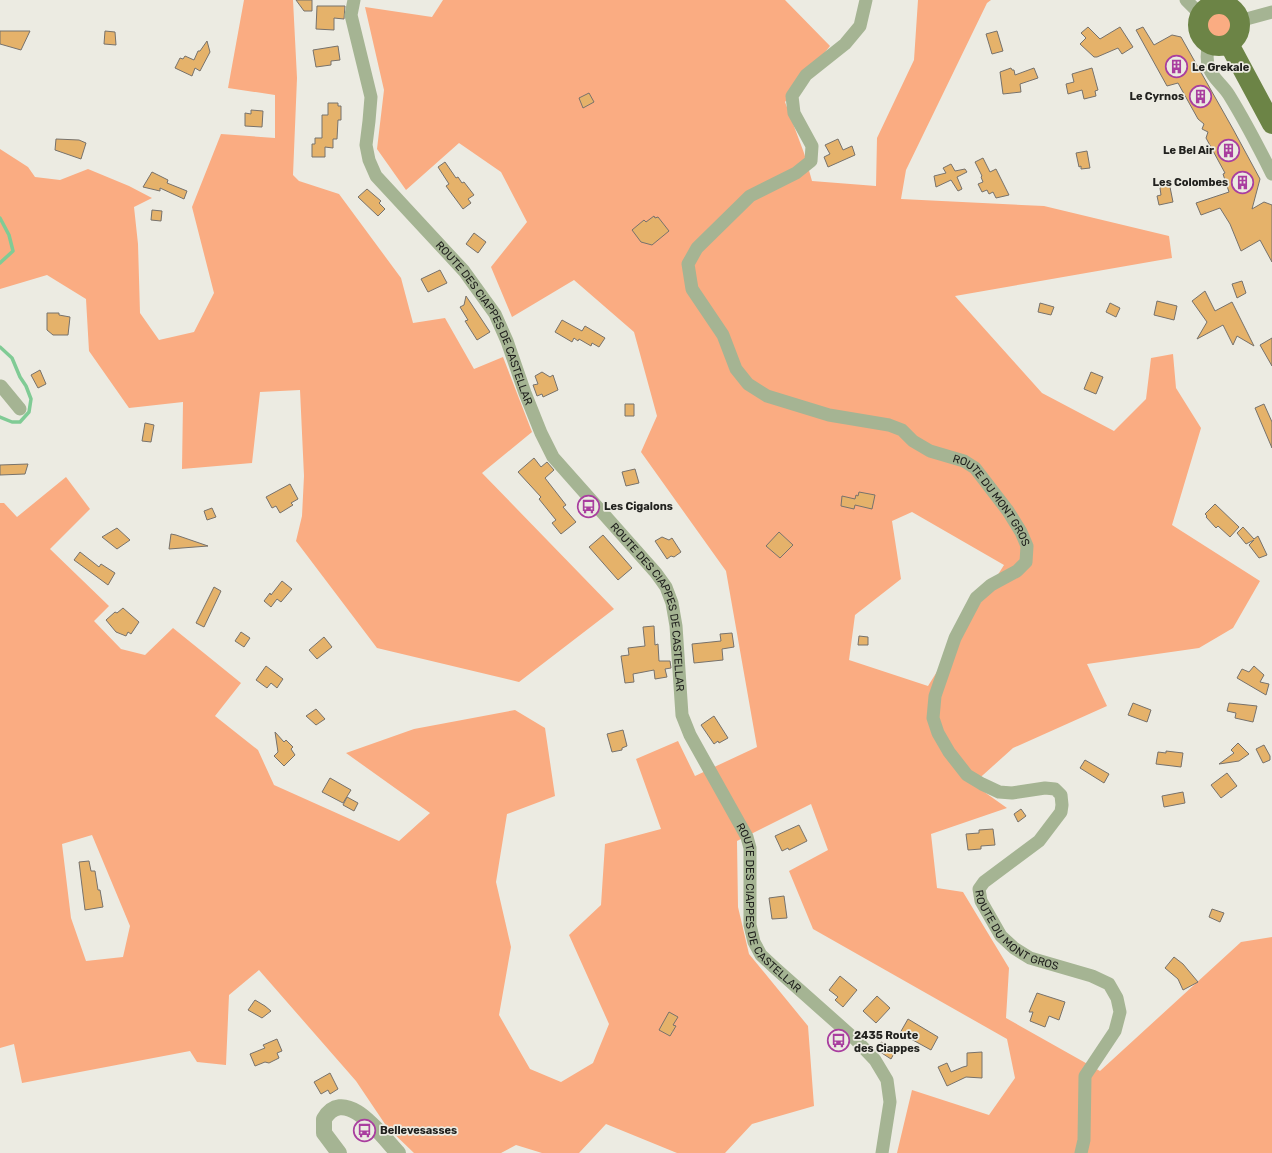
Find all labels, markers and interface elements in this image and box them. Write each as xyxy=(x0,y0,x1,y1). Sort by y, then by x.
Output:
building icon: Le Grekale xyxy=(1164,54,1190,80)
place label: Le Grekale xyxy=(1192,61,1250,74)
building icon: Le Cyrnos xyxy=(1187,83,1213,109)
place label: Le Cyrnos xyxy=(1129,90,1184,103)
building icon: Le Bel Air xyxy=(1216,137,1242,163)
place label: Le Bel Air xyxy=(1163,144,1214,157)
building icon: Les Colombes xyxy=(1230,169,1256,195)
place label: Les Colombes xyxy=(1153,176,1228,189)
street label: ROUTE DES CIAPPES DE CASTELLAR xyxy=(433,239,535,407)
street label: ROUTE DU MONT GROS xyxy=(951,452,1032,548)
bus stop icon: Les Cigalons xyxy=(575,493,601,519)
place label: Les Cigalons xyxy=(604,500,673,513)
street label: ROUTE DES CIAPPES DE CASTELLAR xyxy=(608,520,686,692)
street label: ROUTE DES CIAPPES DE CASTELLAR xyxy=(733,821,804,995)
street label: ROUTE DU MONT GROS xyxy=(972,889,1060,973)
bus stop icon: 2435 Route des Ciappes xyxy=(825,1028,851,1054)
place label: 2435 Route des Ciappes xyxy=(854,1029,920,1055)
bus stop icon: Bellevesasses xyxy=(351,1117,377,1143)
place label: Bellevesasses xyxy=(380,1124,457,1137)

